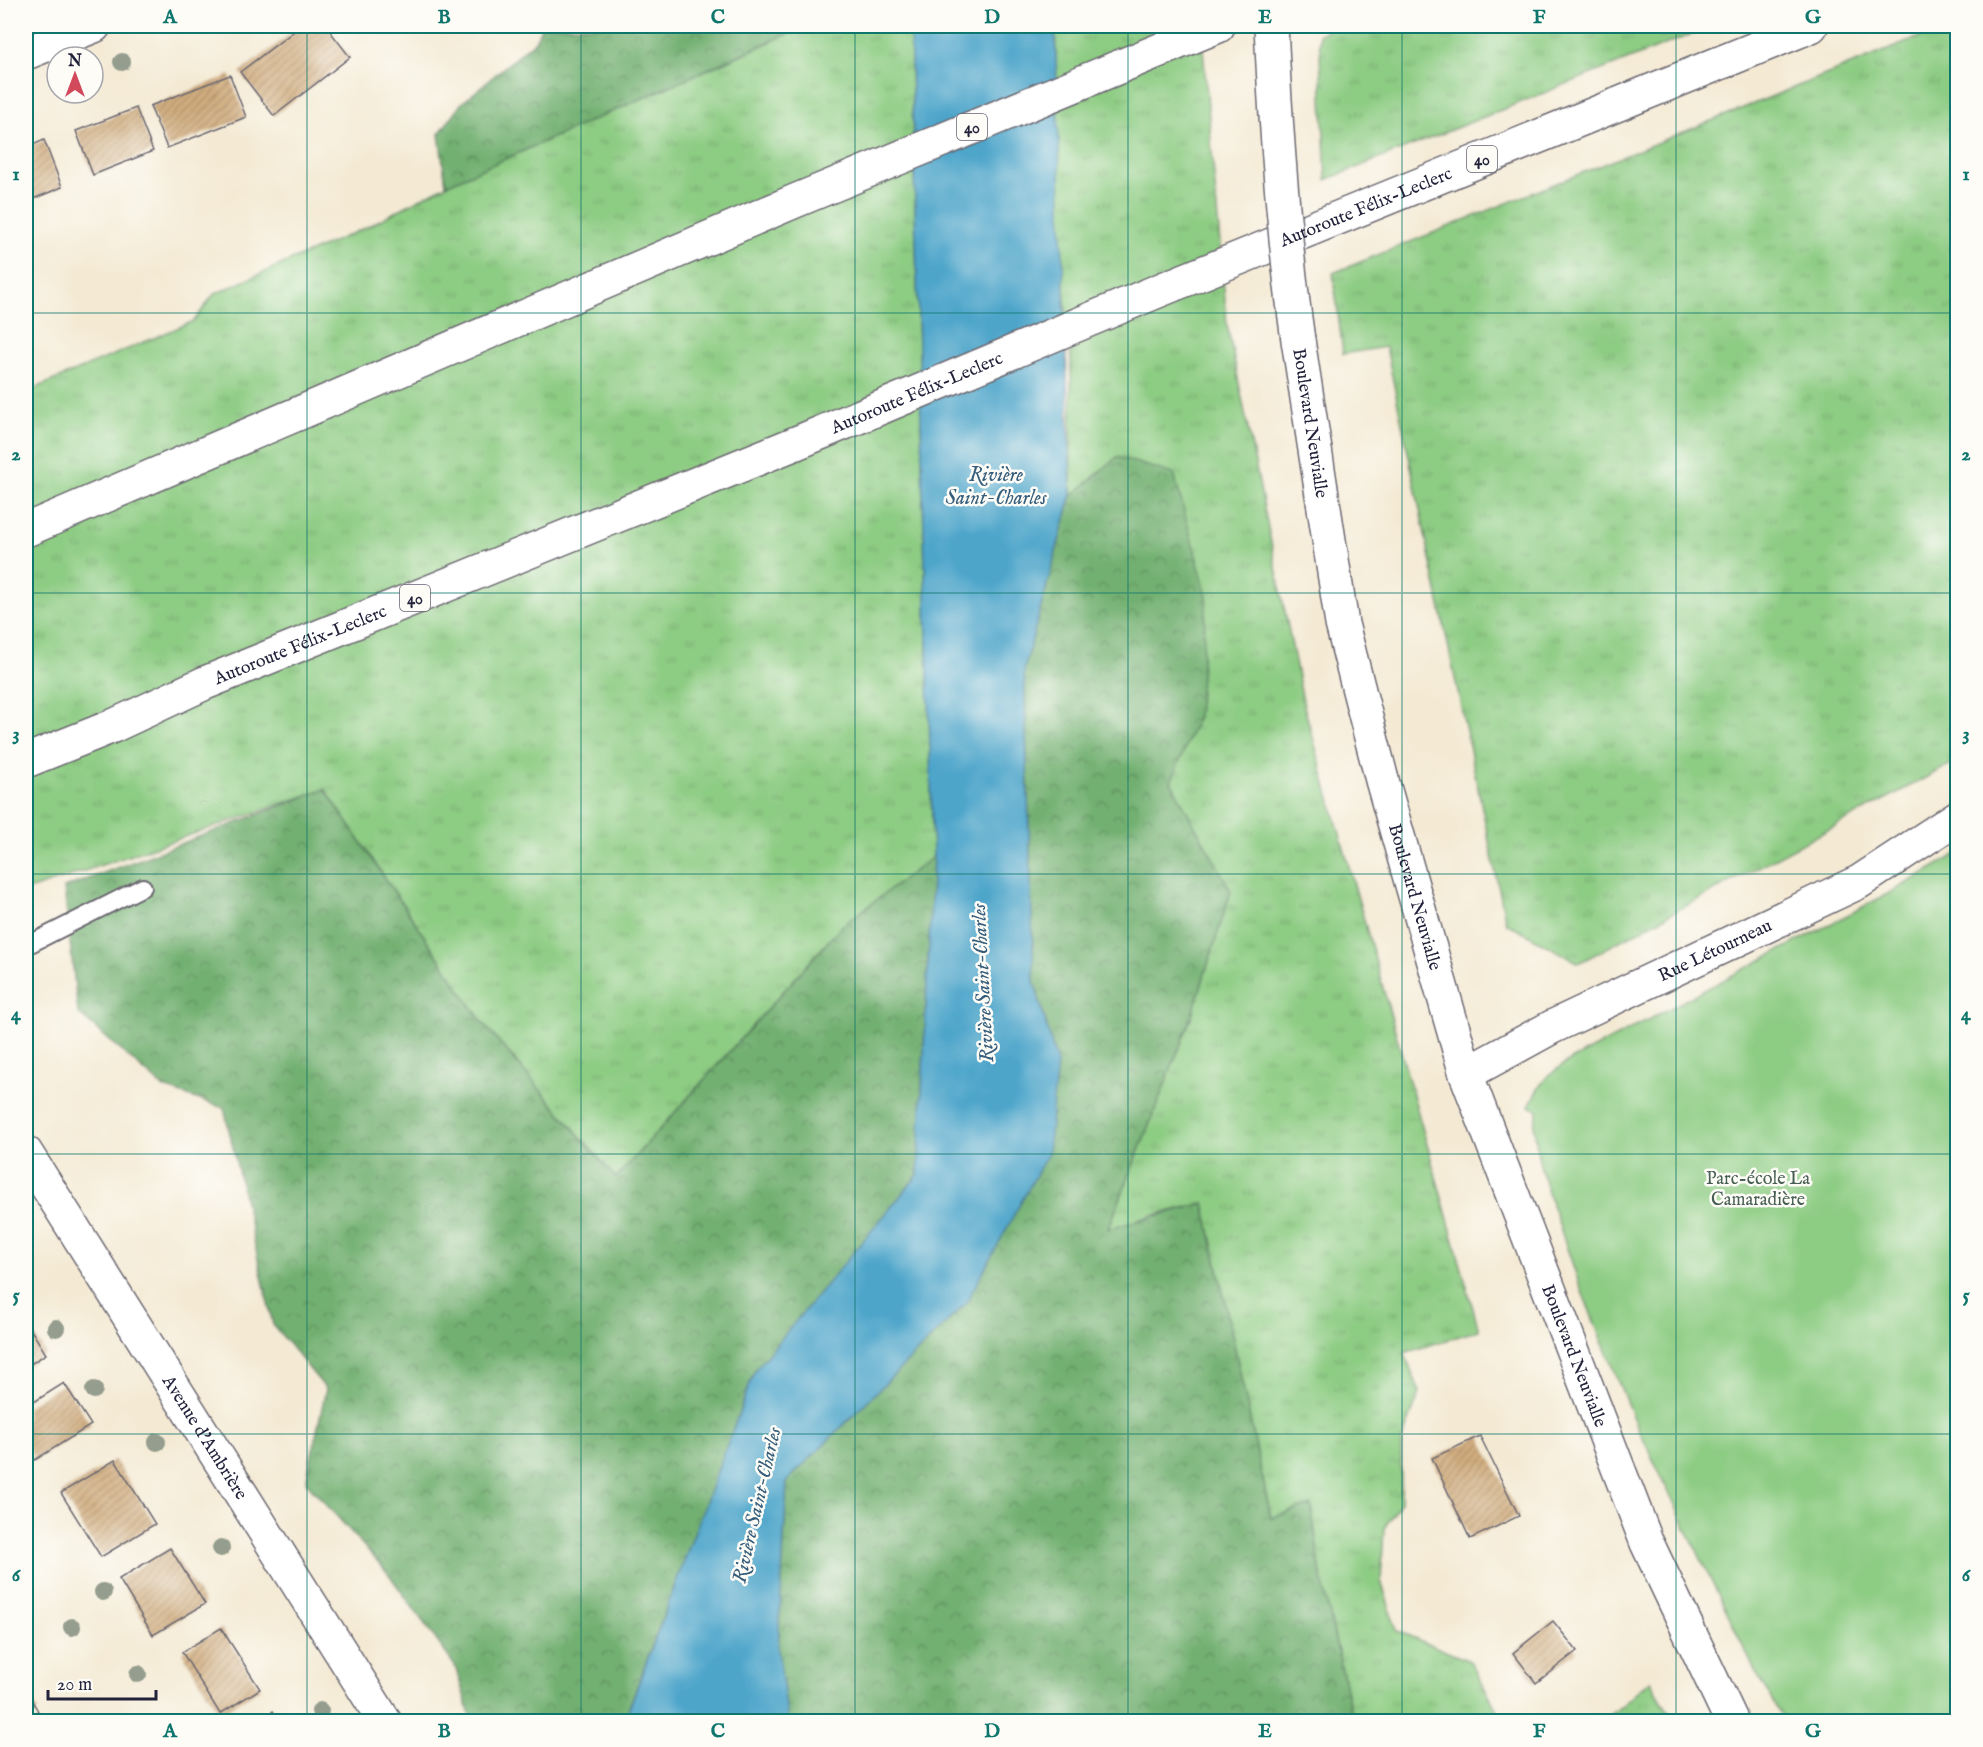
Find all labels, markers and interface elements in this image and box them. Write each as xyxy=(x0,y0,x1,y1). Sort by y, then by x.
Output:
text: A xyxy=(162,5,178,30)
text: B xyxy=(437,5,451,30)
text: C xyxy=(711,5,725,30)
text: D xyxy=(984,5,1000,30)
text: E xyxy=(1258,5,1272,30)
text: F xyxy=(1533,5,1546,30)
text: G xyxy=(1805,5,1822,30)
north arrow xyxy=(45,45,105,105)
text: N xyxy=(67,52,82,72)
road number: 40 xyxy=(957,114,987,140)
road number: 40 xyxy=(1467,146,1497,172)
text: 1 xyxy=(12,162,20,187)
text: 1 xyxy=(1962,162,1970,187)
street label: Autoroute Félix-Leclerc xyxy=(1276,163,1456,254)
street label: Autoroute Félix-Leclerc xyxy=(827,347,1007,441)
street label: Boulevard Neuvialle xyxy=(1286,347,1332,500)
text: 2 xyxy=(11,442,21,467)
text: 2 xyxy=(1961,442,1971,467)
water label: Rivière Saint-Charles xyxy=(946,463,1047,511)
road number: 40 xyxy=(400,585,430,611)
street label: Autoroute Félix-Leclerc xyxy=(210,600,391,691)
text: 3 xyxy=(12,722,20,747)
text: 3 xyxy=(1962,722,1970,747)
street label: Boulevard Neuvialle xyxy=(1382,821,1446,973)
water label: Rivière Saint-Charles xyxy=(967,903,1000,1063)
street label: Rue Létourneau xyxy=(1655,915,1776,988)
text: 4 xyxy=(11,1002,22,1027)
text: 4 xyxy=(1961,1002,1972,1027)
park label: Parc-école La Camaradière xyxy=(1706,1168,1810,1212)
street label: Boulevard Neuvialle xyxy=(1535,1281,1611,1431)
text: 5 xyxy=(12,1283,20,1308)
text: 5 xyxy=(1962,1283,1970,1308)
street label: Avenue d'Ambrière xyxy=(156,1371,252,1505)
water label: Rivière Saint-Charles xyxy=(727,1425,788,1586)
text: 6 xyxy=(12,1563,22,1588)
text: 6 xyxy=(1962,1563,1972,1588)
scale bar xyxy=(48,1663,156,1701)
text: 20 m xyxy=(57,1674,92,1697)
text: A xyxy=(162,1719,178,1744)
text: B xyxy=(437,1719,451,1744)
text: C xyxy=(711,1719,725,1744)
text: D xyxy=(984,1719,1000,1744)
text: E xyxy=(1258,1719,1272,1744)
text: F xyxy=(1533,1719,1546,1744)
text: G xyxy=(1805,1719,1822,1744)

